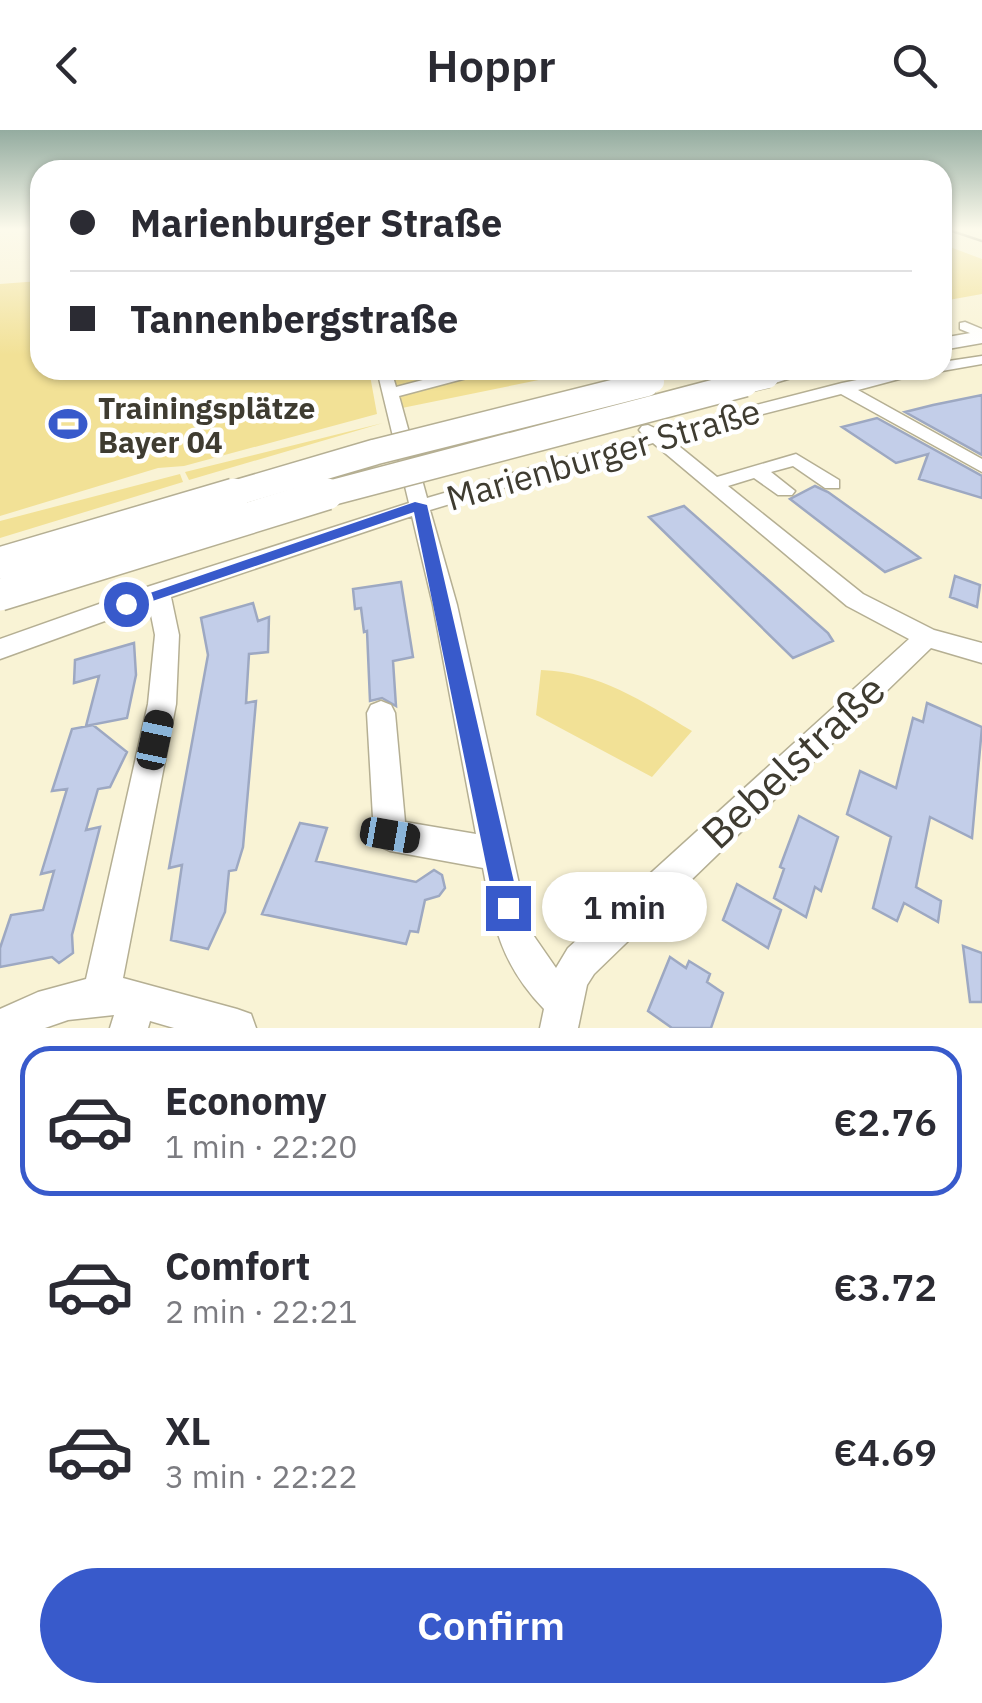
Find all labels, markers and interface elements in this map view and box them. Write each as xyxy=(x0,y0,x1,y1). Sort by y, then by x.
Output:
text: Hoppr xyxy=(426,36,556,94)
icon: back xyxy=(40,38,95,93)
icon: search xyxy=(887,38,942,93)
text: Marienburger Straße xyxy=(130,198,502,247)
text: Tannenbergstraße xyxy=(130,294,458,343)
street label: Marienburger Straße xyxy=(441,387,765,521)
place label: Trainingsplätze Bayer 04 xyxy=(98,388,315,461)
sports icon: Trainingsplätze Bayer 04 xyxy=(47,403,89,445)
route start xyxy=(104,582,149,627)
street label: Bebelstraße xyxy=(689,662,897,860)
car xyxy=(134,708,176,772)
car xyxy=(358,815,422,855)
callout: 1 min xyxy=(543,873,708,943)
route end xyxy=(486,886,531,931)
text: 1 min xyxy=(583,886,666,928)
icon: car xyxy=(45,1076,135,1166)
text: Economy xyxy=(165,1076,327,1125)
text: €2.76 xyxy=(833,1097,937,1146)
text: 1 min · 22:20 xyxy=(165,1125,358,1167)
icon: car xyxy=(45,1241,135,1331)
text: Comfort xyxy=(165,1241,310,1290)
text: €3.72 xyxy=(833,1262,937,1311)
text: 2 min · 22:21 xyxy=(165,1290,358,1332)
icon: car xyxy=(45,1406,135,1496)
text: XL xyxy=(165,1406,211,1455)
text: €4.69 xyxy=(833,1427,937,1476)
text: 3 min · 22:22 xyxy=(165,1455,358,1497)
button: Confirm xyxy=(40,1568,942,1683)

